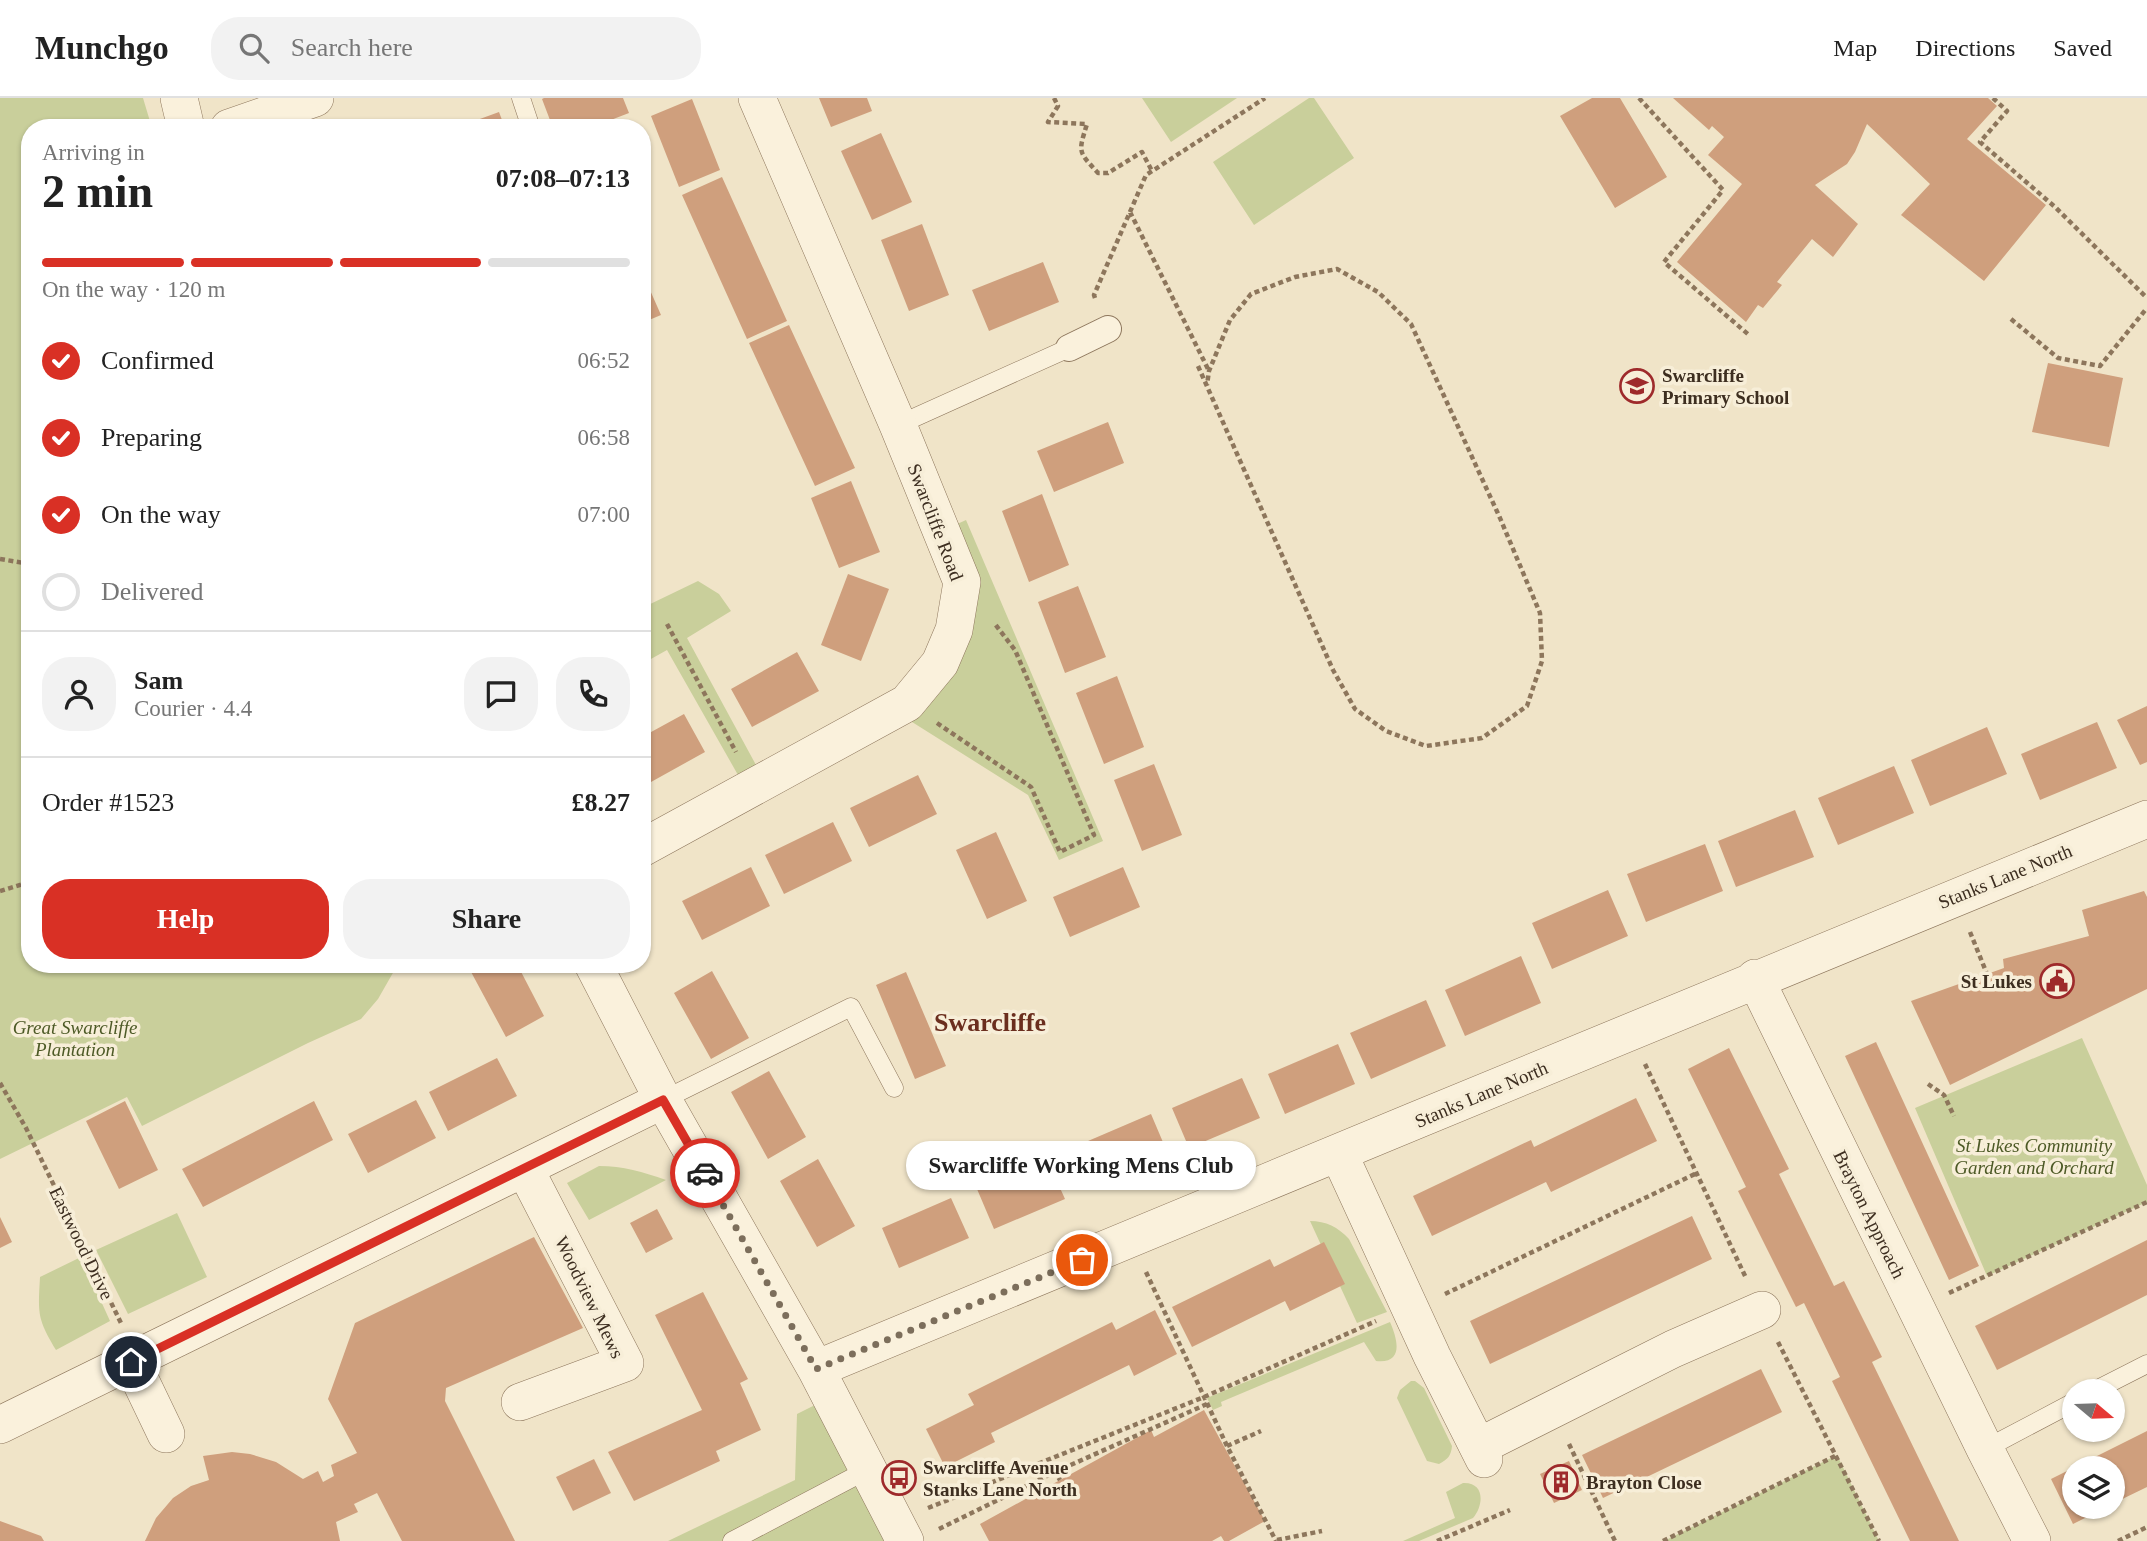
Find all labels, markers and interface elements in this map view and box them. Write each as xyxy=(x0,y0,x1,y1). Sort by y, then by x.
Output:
search box xyxy=(211,17,701,80)
icon: search xyxy=(235,29,273,67)
text: Munchgo xyxy=(35,30,169,66)
text: Search here xyxy=(291,33,413,62)
text: Map xyxy=(1833,35,1877,61)
text: Directions xyxy=(1915,35,2015,61)
text: Saved xyxy=(2053,35,2112,61)
text: Arriving in xyxy=(42,140,145,165)
text: 07:08–07:13 xyxy=(496,164,630,193)
text: 2 min xyxy=(42,166,153,217)
text: On the way · 120 m xyxy=(42,277,225,302)
icon: check xyxy=(42,342,80,380)
text: Confirmed xyxy=(101,346,214,375)
text: 06:52 xyxy=(578,348,630,373)
place label: Swarcliffe Primary School xyxy=(1662,365,1789,408)
school or university icon: Swarcliffe Primary School xyxy=(1618,367,1656,405)
icon: check xyxy=(42,419,80,457)
text: Preparing xyxy=(101,423,202,452)
text: 06:58 xyxy=(578,425,630,450)
street label: Swarcliffe Road xyxy=(904,461,968,584)
icon: check xyxy=(42,496,80,534)
text: On the way xyxy=(101,500,221,529)
text: 07:00 xyxy=(578,502,630,527)
text: Delivered xyxy=(101,577,204,606)
button: person xyxy=(42,657,116,731)
button: chat xyxy=(464,657,538,731)
button: phone xyxy=(556,657,630,731)
text: Sam xyxy=(134,666,183,695)
text: Courier · 4.4 xyxy=(134,696,252,721)
text: Order #1523 xyxy=(42,788,174,817)
text: £8.27 xyxy=(572,788,630,817)
street label: Stanks Lane North xyxy=(1935,840,2076,913)
button: Help xyxy=(42,879,329,959)
button: Share xyxy=(343,879,630,959)
public building icon: St Lukes xyxy=(2038,962,2076,1000)
place label: St Lukes xyxy=(1961,971,2032,992)
district label: Swarcliffe xyxy=(934,1008,1046,1037)
park label: Great Swarcliffe Plantation xyxy=(13,1017,137,1060)
street label: Stanks Lane North xyxy=(1412,1057,1551,1132)
park label: St Lukes Community Garden and Orchard xyxy=(1954,1135,2114,1178)
courier xyxy=(670,1138,740,1208)
callout: Swarcliffe Working Mens Club xyxy=(907,1141,1257,1190)
street label: Brayton Approach xyxy=(1829,1147,1910,1282)
text: Swarcliffe Working Mens Club xyxy=(928,1153,1234,1178)
icon: car xyxy=(686,1154,724,1192)
street label: Eastwood Drive xyxy=(45,1183,118,1303)
pin xyxy=(1052,1230,1112,1290)
street label: Woodview Mews xyxy=(551,1233,628,1362)
icon: bag xyxy=(1063,1241,1101,1279)
pin xyxy=(101,1332,161,1392)
icon: home xyxy=(112,1343,150,1381)
north arrow xyxy=(2062,1379,2124,1442)
map controls xyxy=(2062,1379,2125,1519)
button: layers xyxy=(2062,1456,2125,1519)
place label: Swarcliffe Avenue Stanks Lane North xyxy=(923,1457,1078,1500)
bus stop icon: Swarcliffe Avenue Stanks Lane North xyxy=(880,1459,918,1497)
building icon: Brayton Close xyxy=(1542,1463,1580,1501)
place label: Brayton Close xyxy=(1586,1472,1702,1493)

